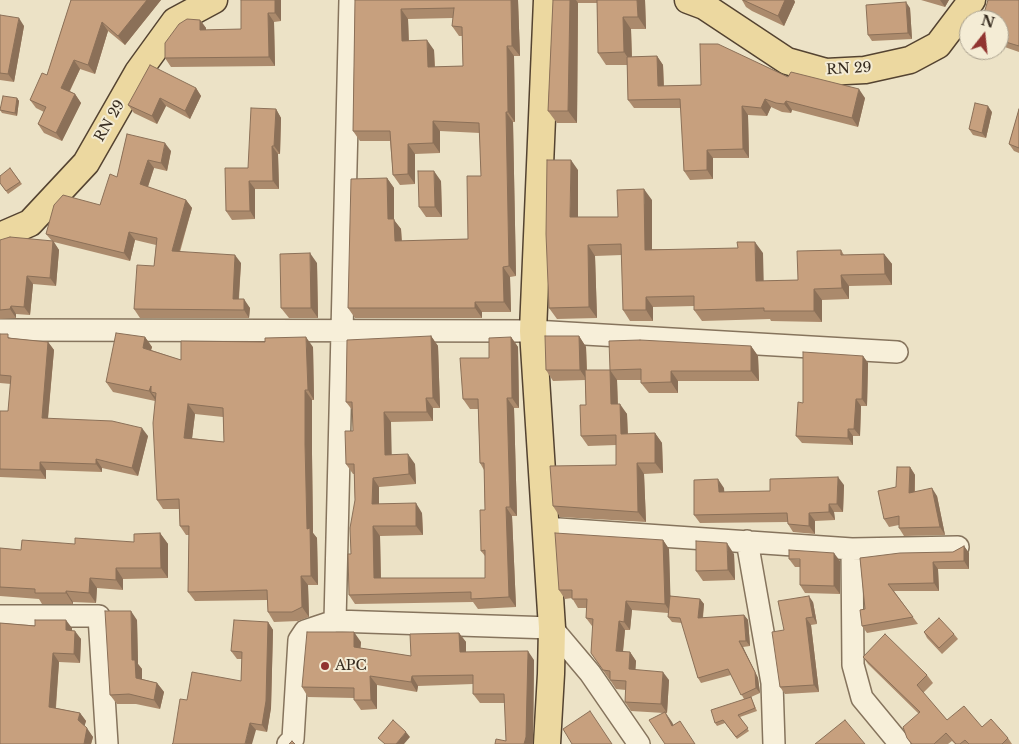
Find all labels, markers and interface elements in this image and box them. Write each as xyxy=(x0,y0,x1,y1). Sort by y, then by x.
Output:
north arrow xyxy=(959,10,1009,60)
text: N xyxy=(979,11,997,32)
street label: RN 29 xyxy=(826,59,872,79)
street label: RN 29 xyxy=(91,97,129,145)
place label: APC xyxy=(335,658,367,674)
marker: APC xyxy=(319,660,331,672)

